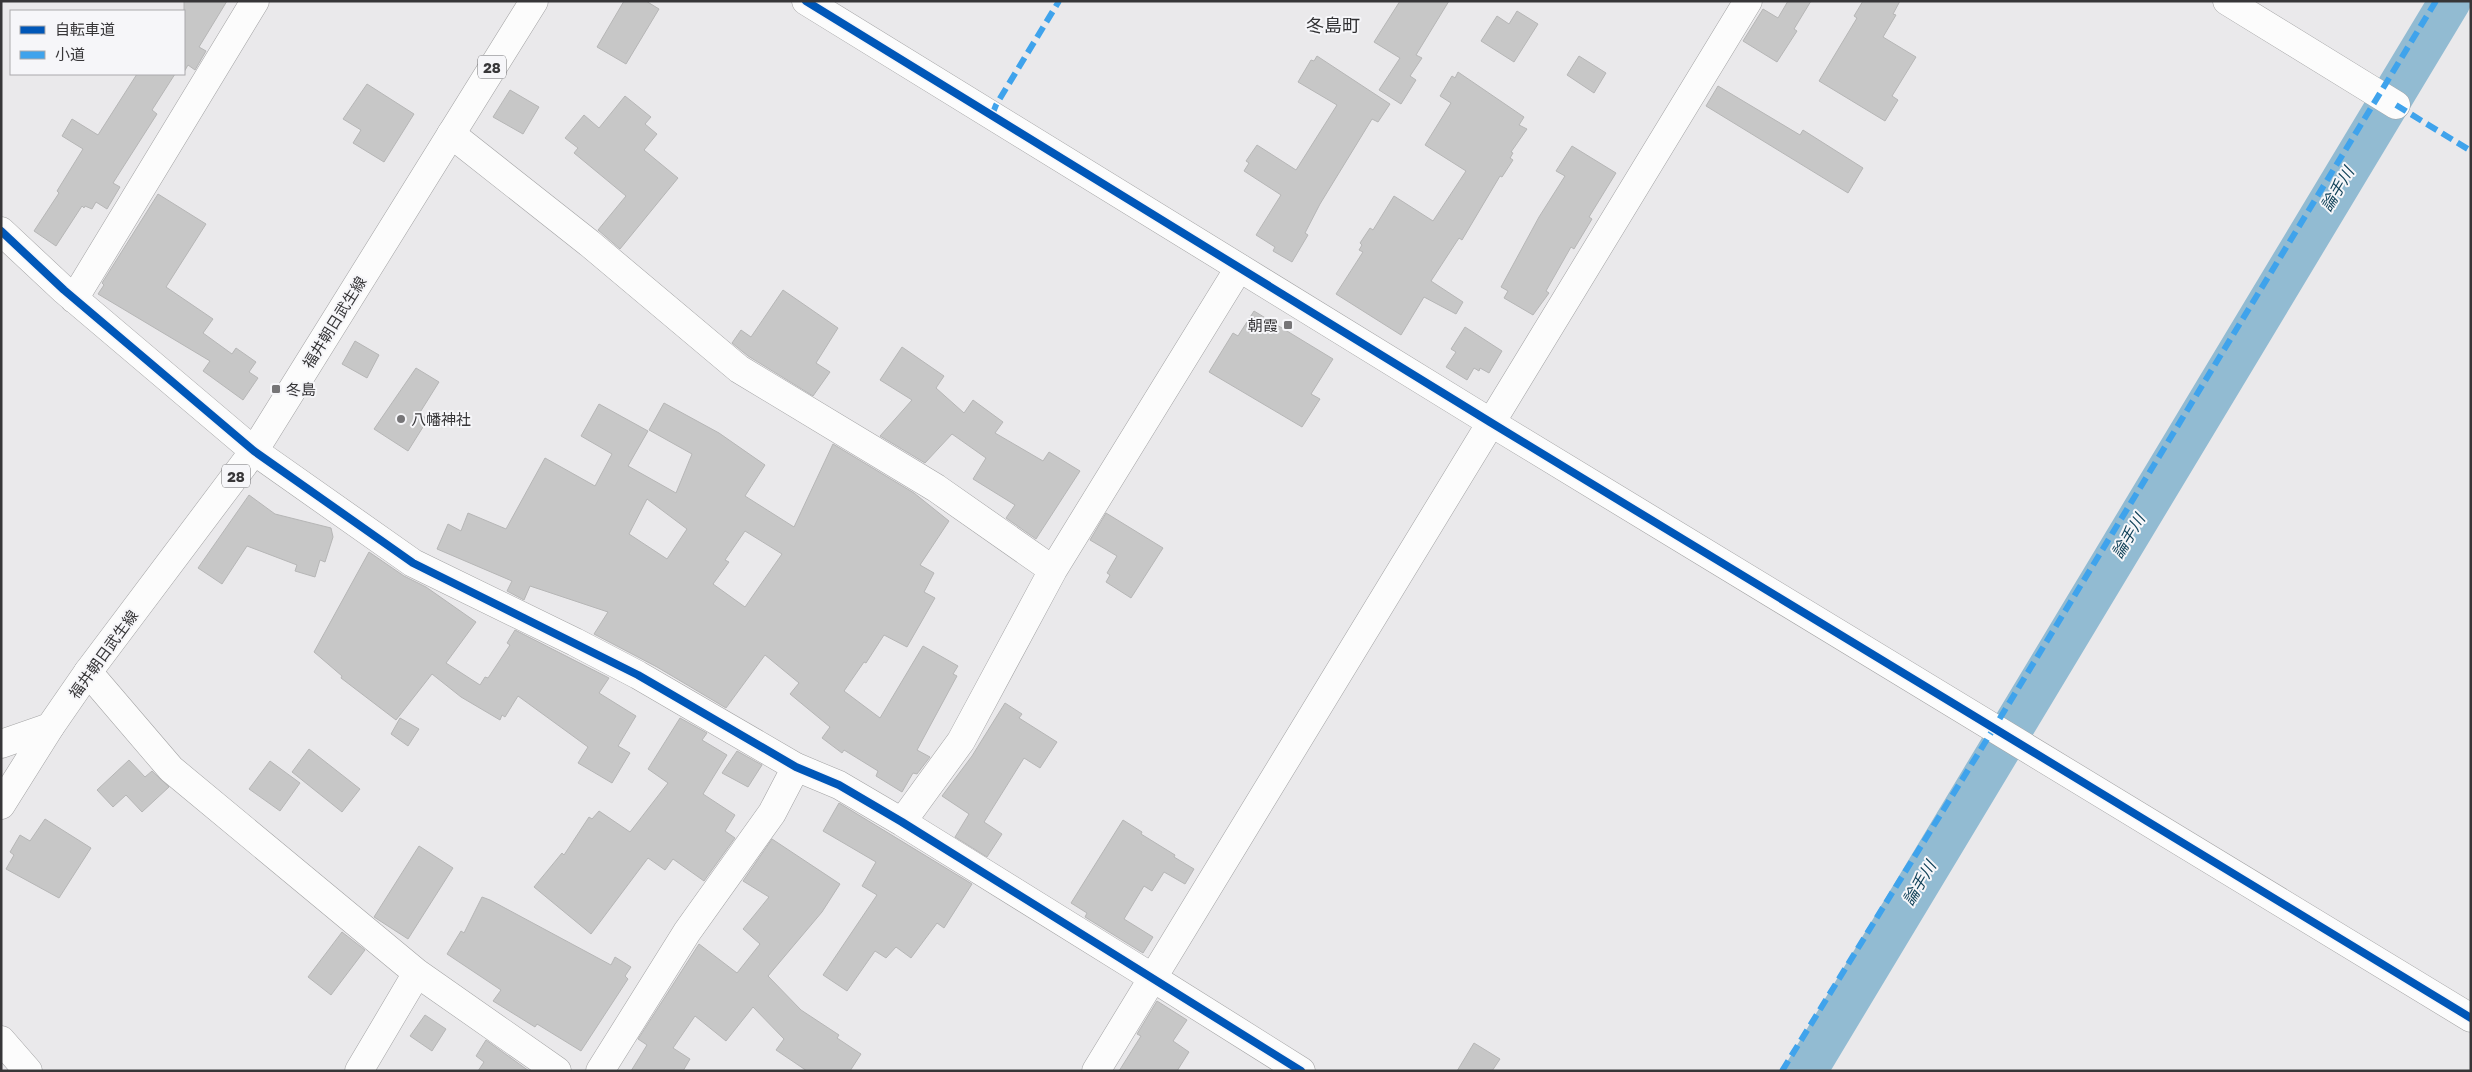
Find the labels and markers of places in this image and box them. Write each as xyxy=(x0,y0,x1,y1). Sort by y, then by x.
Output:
place label: 朝霞 xyxy=(1248,316,1278,334)
marker: 朝霞 xyxy=(1282,319,1294,331)
place label: 冬島 xyxy=(286,380,316,398)
marker: 冬島 xyxy=(270,383,282,395)
place label: 八幡神社 xyxy=(411,410,471,428)
marker: 八幡神社 xyxy=(395,413,407,425)

